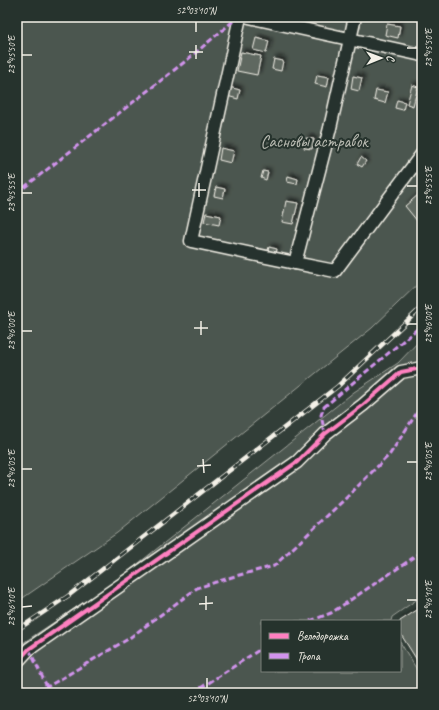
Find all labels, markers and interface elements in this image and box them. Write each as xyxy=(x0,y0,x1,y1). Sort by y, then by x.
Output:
text: 52°03'10"N xyxy=(176,4,218,17)
text: 23°45'50"E xyxy=(422,27,435,67)
text: 23°45'50"E xyxy=(5,34,18,74)
north arrow xyxy=(361,38,401,78)
text: С xyxy=(384,55,398,62)
park label: Сасновы астравок xyxy=(260,131,369,152)
text: 23°45'55"E xyxy=(422,165,435,205)
text: 23°45'55"E xyxy=(5,172,18,212)
text: 23°46'00"E xyxy=(422,303,435,343)
text: 23°46'00"E xyxy=(5,310,18,350)
text: 23°46'05"E xyxy=(422,441,435,481)
text: 23°46'05"E xyxy=(5,448,18,488)
text: 23°46'10"E xyxy=(422,579,435,619)
text: 23°46'10"E xyxy=(5,586,18,626)
legend xyxy=(261,620,401,672)
text: Велодорожка xyxy=(297,628,349,644)
text: Тропа xyxy=(297,648,321,664)
text: 52°03'10"N xyxy=(187,692,229,705)

